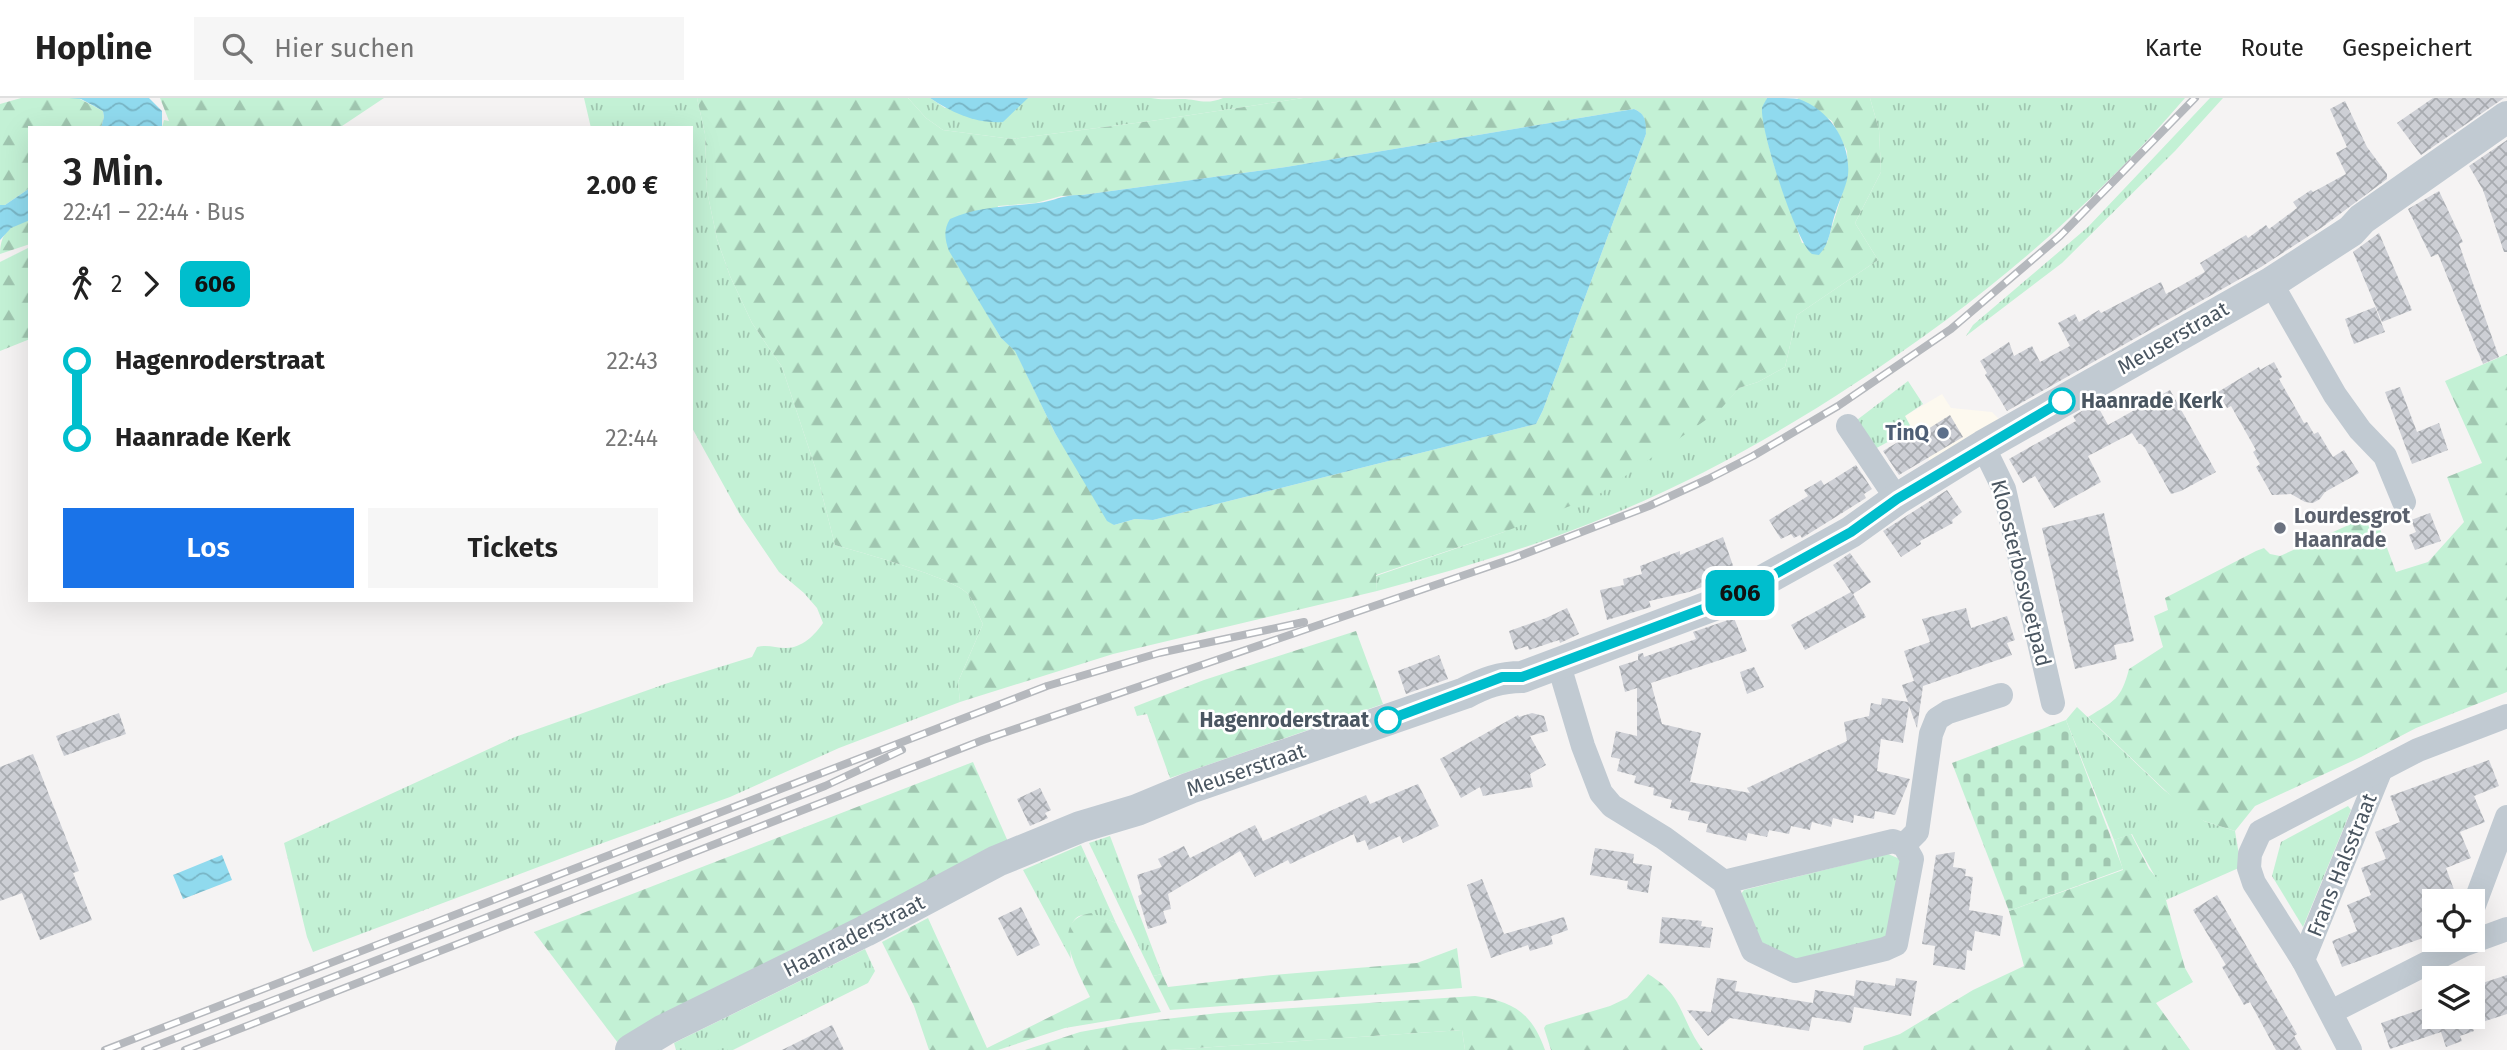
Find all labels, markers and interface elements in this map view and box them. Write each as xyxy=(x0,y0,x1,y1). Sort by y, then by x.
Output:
search box xyxy=(194,17,684,80)
text: Hopline xyxy=(35,28,152,68)
icon: search xyxy=(218,29,256,67)
text: Hier suchen xyxy=(274,33,415,64)
text: Karte xyxy=(2145,34,2202,62)
text: Route xyxy=(2240,34,2304,62)
text: Gespeichert xyxy=(2342,34,2472,62)
text: 3 Min. xyxy=(63,149,163,195)
text: 2.00 € xyxy=(587,170,658,201)
text: 22:41 – 22:44 · Bus xyxy=(63,198,245,226)
icon: walk xyxy=(63,265,101,303)
icon: forward xyxy=(132,265,170,303)
text: 2 xyxy=(111,270,122,298)
text: 606 xyxy=(194,270,236,298)
street label: Meuserstraat xyxy=(2113,296,2234,380)
text: Hagenroderstraat xyxy=(115,345,325,376)
text: 22:43 xyxy=(607,347,658,375)
marker: Haanrade Kerk xyxy=(2049,388,2075,414)
place label: Haanrade Kerk xyxy=(2081,388,2223,414)
place label: TinQ xyxy=(1885,420,1930,446)
text: Haanrade Kerk xyxy=(115,422,291,453)
text: 22:44 xyxy=(605,424,658,452)
marker: TinQ xyxy=(1935,425,1951,441)
street label: Kloosterbosvoetpad xyxy=(1985,477,2057,669)
place label: Lourdesgrot Haanrade xyxy=(2294,503,2411,553)
button: Los xyxy=(63,508,354,588)
button: Tickets xyxy=(368,508,658,588)
marker: Lourdesgrot Haanrade xyxy=(2272,520,2288,536)
line badge: 606 xyxy=(1700,570,1780,616)
text: 606 xyxy=(1719,579,1761,607)
place label: Hagenroderstraat xyxy=(1200,707,1370,733)
marker: Hagenroderstraat xyxy=(1375,707,1401,733)
street label: Meuserstraat xyxy=(1183,737,1309,802)
street label: Frans Halsstraat xyxy=(2301,789,2383,941)
street label: Haanraderstraat xyxy=(779,889,929,983)
map controls xyxy=(2422,889,2485,1029)
button: locate xyxy=(2422,889,2485,952)
button: layers xyxy=(2422,966,2485,1029)

